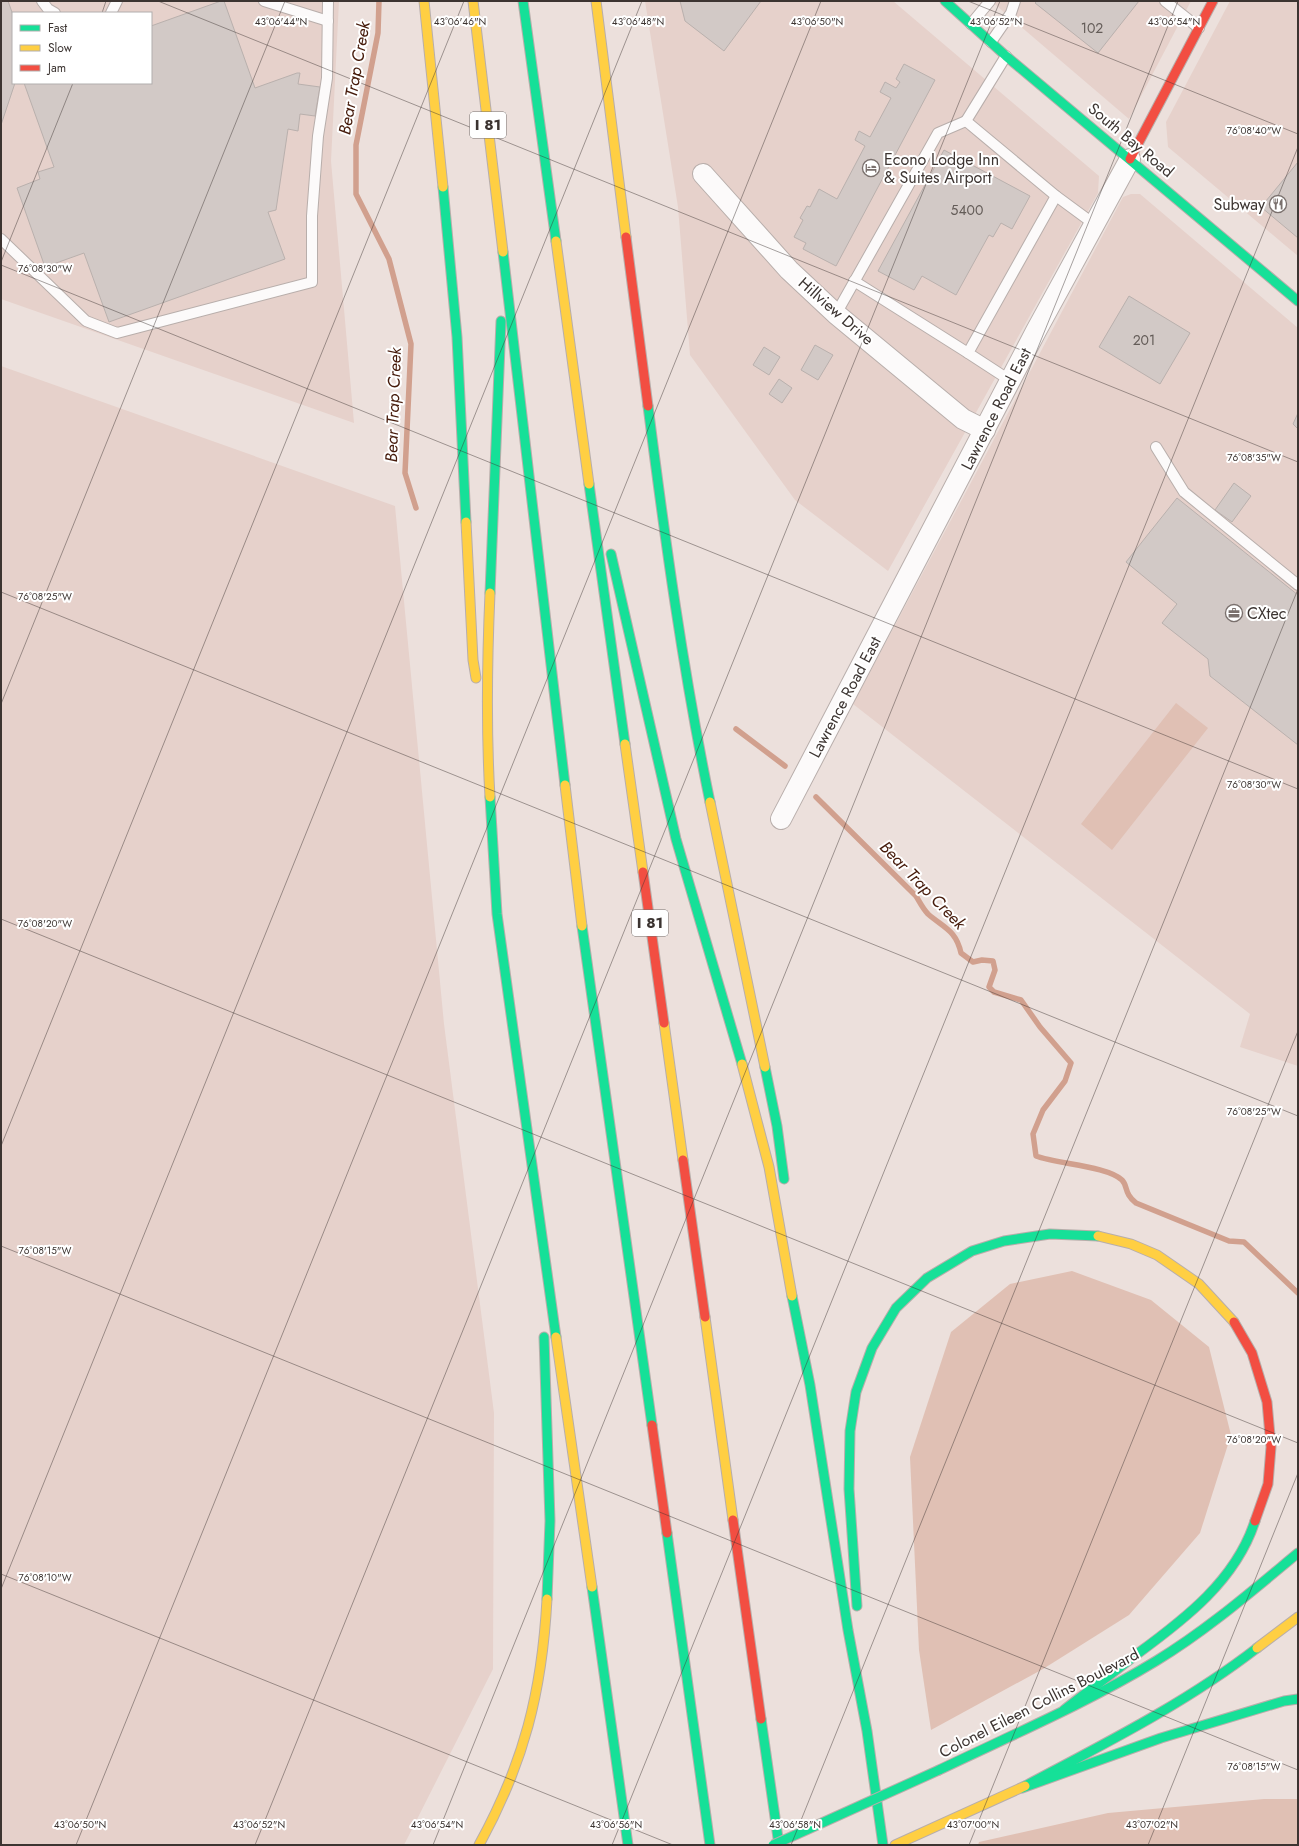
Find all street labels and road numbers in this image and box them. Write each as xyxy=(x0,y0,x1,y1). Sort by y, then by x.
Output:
street label: South Bay Road xyxy=(1083,97,1179,183)
road number: I 81 xyxy=(470,112,506,138)
street label: Hillview Drive xyxy=(793,272,879,350)
street label: Lawrence Road East xyxy=(955,344,1037,474)
street label: Lawrence Road East xyxy=(803,632,887,762)
road number: I 81 xyxy=(632,910,668,936)
street label: Colonel Eileen Collins Boulevard xyxy=(935,1642,1143,1764)

